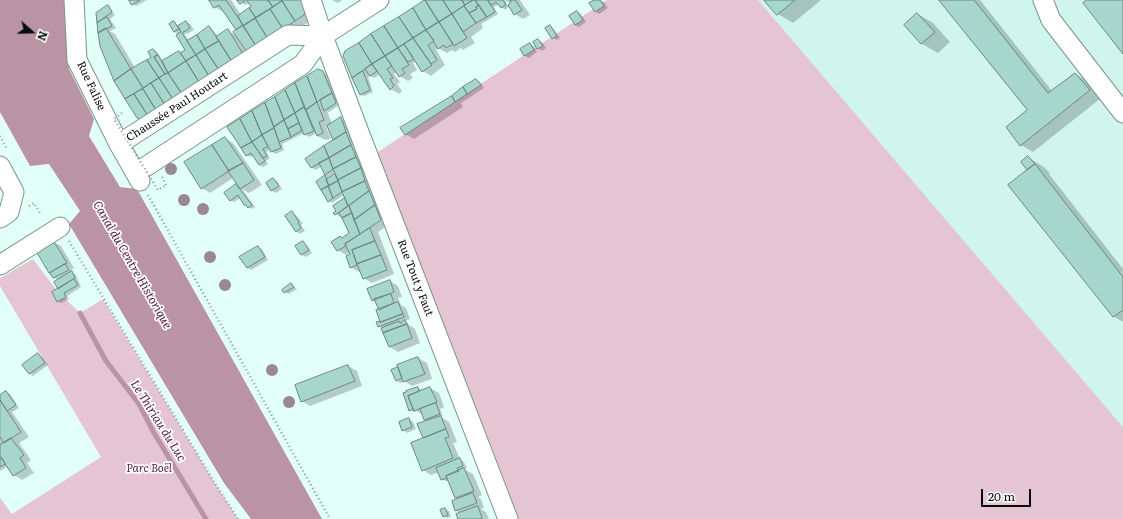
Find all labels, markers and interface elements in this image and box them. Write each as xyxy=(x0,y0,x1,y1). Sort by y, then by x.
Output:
north arrow xyxy=(12,12,52,52)
text: N xyxy=(34,29,52,43)
street label: Rue Falise xyxy=(74,59,108,113)
street label: Chaussée Paul Houtart xyxy=(124,69,230,145)
water label: Canal du Centre Historique xyxy=(89,199,175,331)
street label: Rue Tout y Faut xyxy=(394,238,436,318)
water label: Le Thiriau du Luc xyxy=(127,378,189,464)
park label: Parc Boël xyxy=(126,462,172,476)
scale bar xyxy=(983,481,1033,507)
text: 20 m xyxy=(988,487,1015,505)

